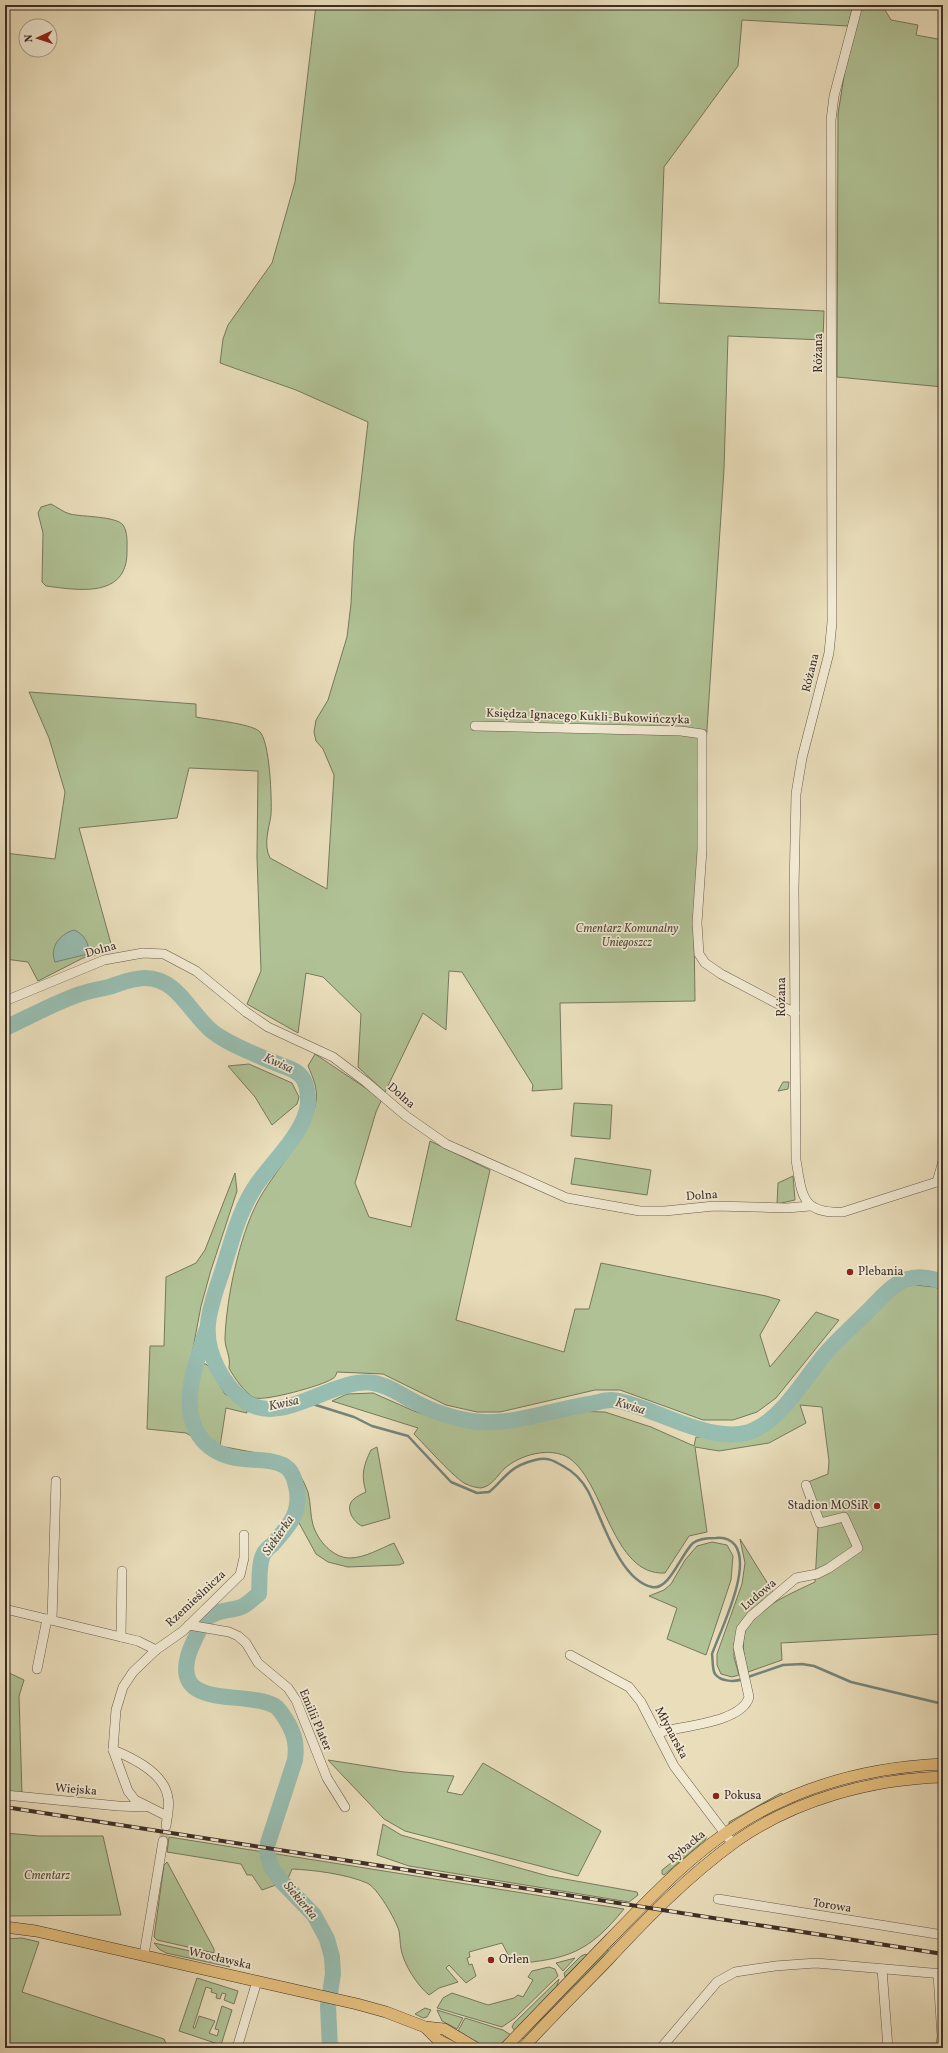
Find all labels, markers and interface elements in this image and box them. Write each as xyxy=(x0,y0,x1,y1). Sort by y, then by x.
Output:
north arrow xyxy=(18,18,58,58)
text: N xyxy=(22,34,37,43)
street label: Różana xyxy=(811,333,827,373)
street label: Różana xyxy=(798,652,824,694)
street label: Księdza Ignacego Kukli-Bukowińczyka xyxy=(486,705,690,729)
park label: Cmentarz Komunalny Uniegoszcz xyxy=(576,921,679,951)
street label: Dolna xyxy=(84,938,118,962)
street label: Różana xyxy=(774,977,790,1017)
water label: Kwisa xyxy=(260,1050,296,1078)
street label: Dolna xyxy=(384,1080,418,1112)
street label: Dolna xyxy=(686,1187,718,1205)
place label: Plebania xyxy=(858,1264,904,1280)
marker: Plebania xyxy=(845,1267,855,1277)
water label: Kwisa xyxy=(267,1392,301,1416)
water label: Kwisa xyxy=(613,1394,647,1420)
place label: Stadion MOSiR xyxy=(787,1498,869,1514)
marker: Stadion MOSiR xyxy=(872,1501,882,1511)
water label: Siekierka xyxy=(259,1512,299,1560)
street label: Rzemieślnicza xyxy=(163,1567,230,1631)
street label: Ludowa xyxy=(738,1575,780,1615)
street label: Emilii Plater xyxy=(295,1687,335,1753)
street label: Młynarska xyxy=(651,1704,691,1762)
street label: Wiejska xyxy=(54,1780,98,1800)
place label: Pokusa xyxy=(724,1788,761,1804)
marker: Pokusa xyxy=(711,1791,721,1801)
street label: Rybacka xyxy=(665,1827,709,1867)
park label: Cmentarz xyxy=(24,1868,70,1884)
water label: Siekierka xyxy=(279,1878,321,1924)
street label: Torowa xyxy=(811,1895,853,1917)
street label: Wrocławska xyxy=(187,1944,253,1974)
place label: Orlen xyxy=(499,1952,529,1968)
marker: Orlen xyxy=(486,1955,496,1965)

